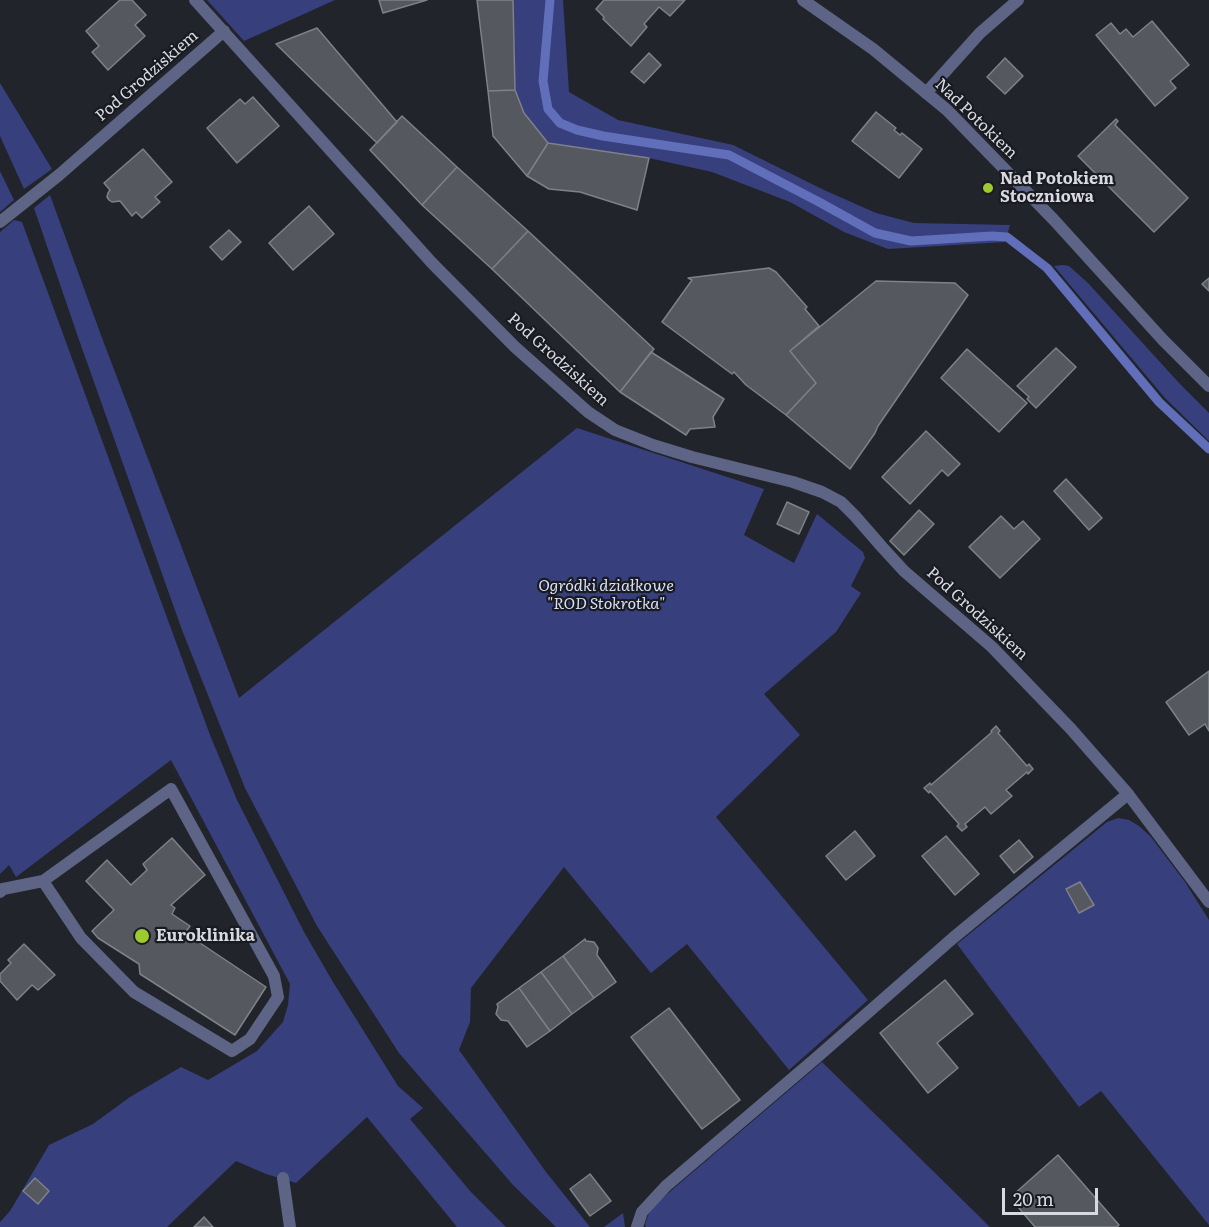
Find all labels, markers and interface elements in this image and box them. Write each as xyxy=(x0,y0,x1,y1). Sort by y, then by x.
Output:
street label: Pod Grodziskiem xyxy=(92,26,202,126)
street label: Nad Potokiem xyxy=(931,75,1021,163)
place label: Nad Potokiem Stoczniowa xyxy=(1000,169,1114,207)
marker: Nad Potokiem Stoczniowa xyxy=(981,181,995,195)
street label: Pod Grodziskiem xyxy=(503,309,613,411)
street label: Pod Grodziskiem xyxy=(922,563,1032,665)
park label: Ogródki działkowe "ROD Stokrotka" xyxy=(538,576,674,614)
place label: Euroklinika xyxy=(156,926,255,946)
marker: Euroklinika xyxy=(133,927,151,945)
scale bar xyxy=(1005,1176,1101,1214)
text: 20 m xyxy=(1013,1185,1054,1212)

